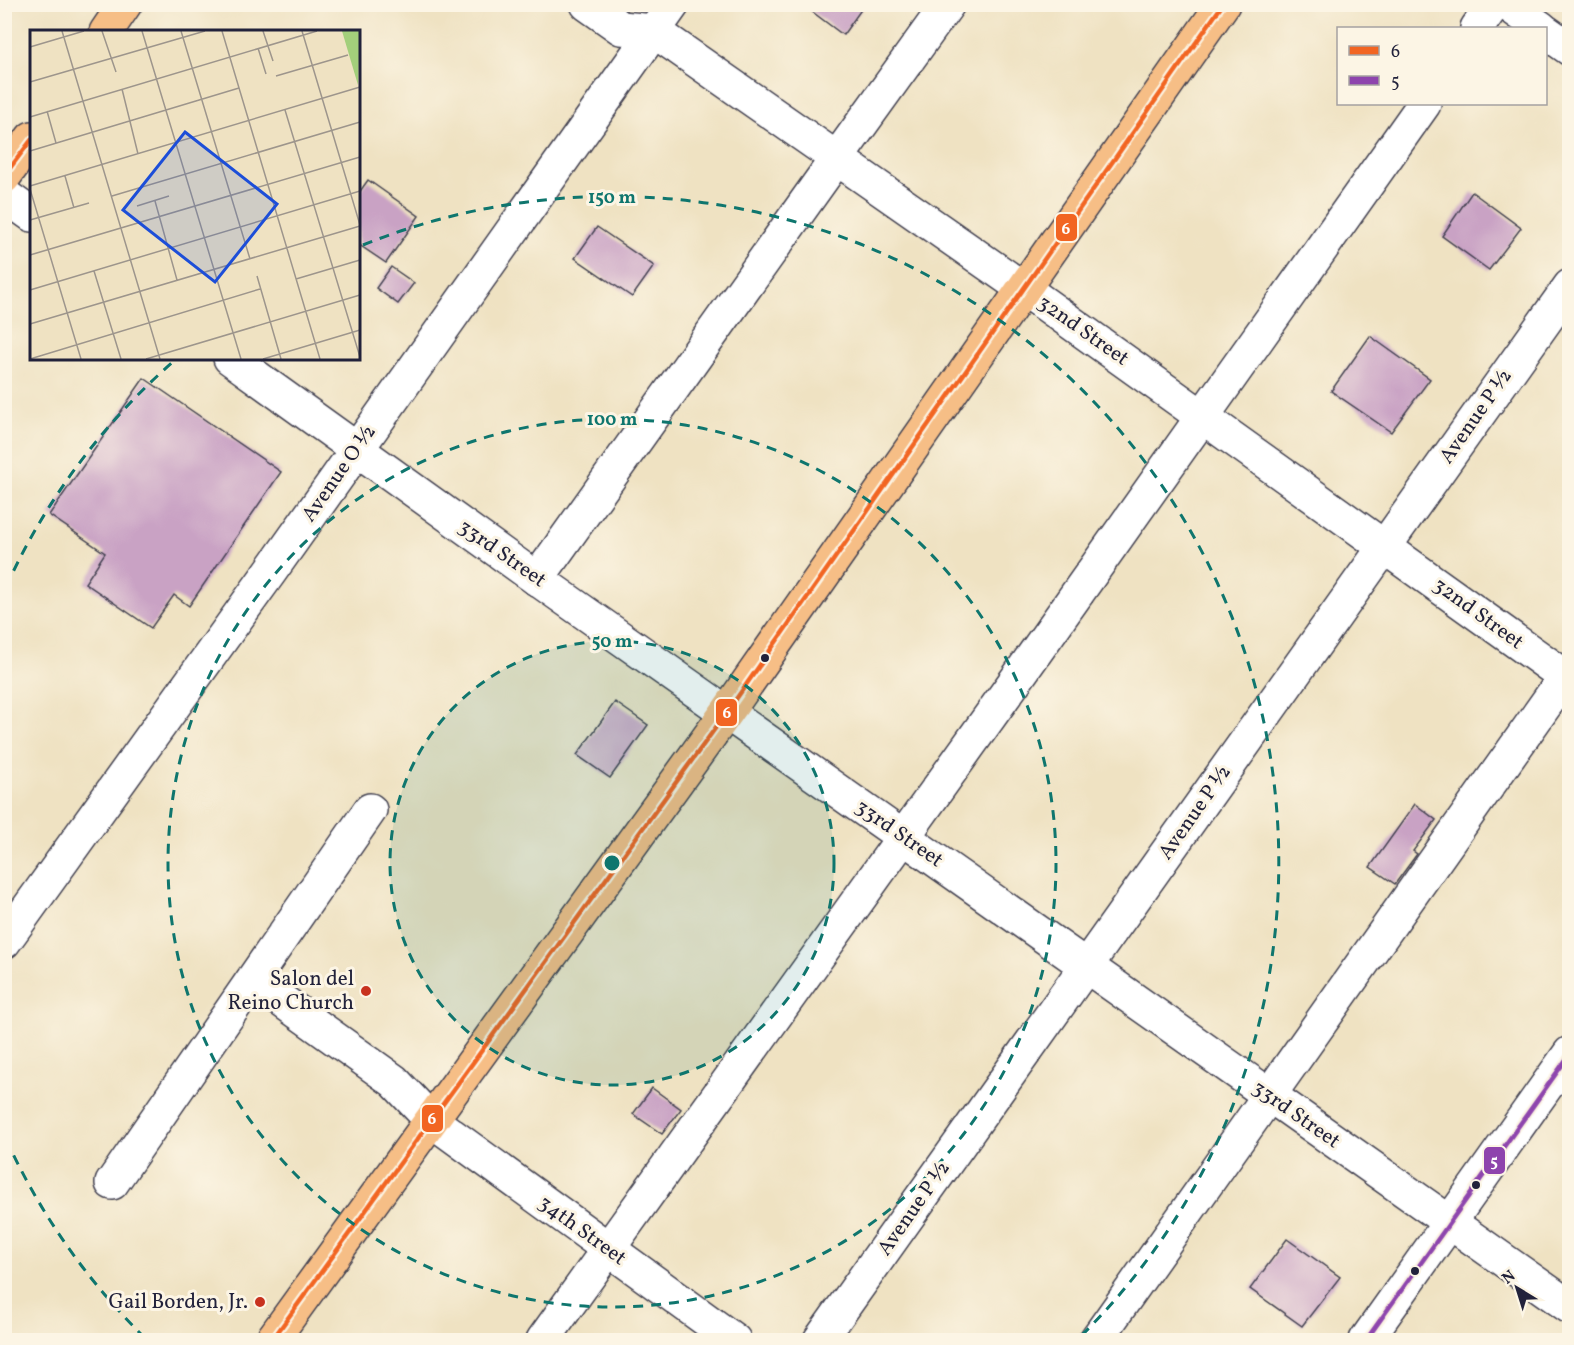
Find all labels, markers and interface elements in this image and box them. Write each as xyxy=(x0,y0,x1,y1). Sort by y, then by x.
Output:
legend xyxy=(1337,27,1547,105)
inset map xyxy=(30,30,360,360)
text: 6 xyxy=(1391,40,1400,65)
text: 5 xyxy=(1391,70,1400,95)
text: 150 m xyxy=(588,186,636,211)
line badge: 6 xyxy=(1055,213,1078,242)
text: 6 xyxy=(1062,219,1071,241)
street label: 32nd Street xyxy=(1031,289,1135,373)
street label: Avenue P ½ xyxy=(1433,364,1519,470)
text: 100 m xyxy=(587,408,637,433)
street label: Avenue O ½ xyxy=(295,420,383,528)
street label: 33rd Street xyxy=(452,513,552,595)
street label: 32nd Street xyxy=(1427,571,1529,657)
text: 50 m xyxy=(592,630,632,655)
unlabelled marker xyxy=(759,652,771,664)
line badge: 6 xyxy=(715,698,738,727)
text: 6 xyxy=(723,703,732,725)
street label: Avenue P ½ xyxy=(1152,760,1238,866)
street label: 33rd Street xyxy=(849,793,949,875)
centre of rings xyxy=(602,853,622,873)
place label: Salon del Reino Church xyxy=(228,965,354,1018)
marker: Salon del Reino Church xyxy=(359,984,373,998)
street label: 33rd Street xyxy=(1246,1074,1346,1156)
line badge: 6 xyxy=(421,1104,444,1133)
text: 6 xyxy=(428,1109,437,1131)
line badge: 5 xyxy=(1483,1146,1506,1175)
text: 5 xyxy=(1490,1151,1498,1173)
street label: Avenue P ½ xyxy=(871,1156,957,1262)
unlabelled marker xyxy=(1470,1179,1482,1191)
street label: 34th Street xyxy=(532,1189,632,1273)
north arrow xyxy=(1487,1258,1547,1318)
unlabelled marker xyxy=(1409,1265,1421,1277)
text: N xyxy=(1498,1265,1521,1290)
place label: Gail Borden, Jr. xyxy=(109,1288,248,1317)
marker: Gail Borden, Jr. xyxy=(253,1295,267,1309)

